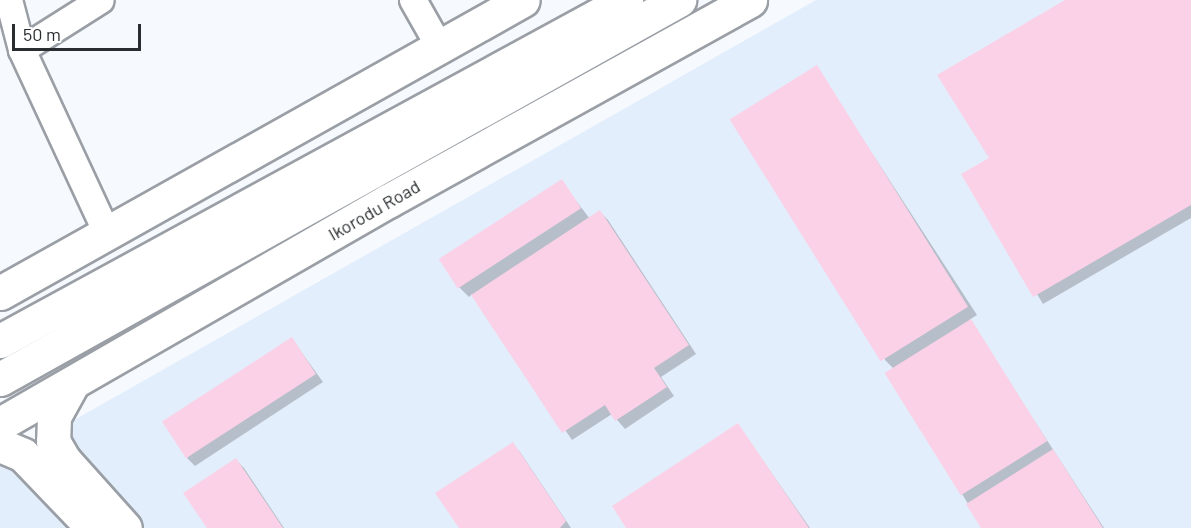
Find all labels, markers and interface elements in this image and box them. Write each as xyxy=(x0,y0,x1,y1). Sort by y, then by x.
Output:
scale bar xyxy=(15,12,144,50)
text: 50 m xyxy=(23,23,61,45)
street label: Ikorodu Road xyxy=(324,175,424,245)

